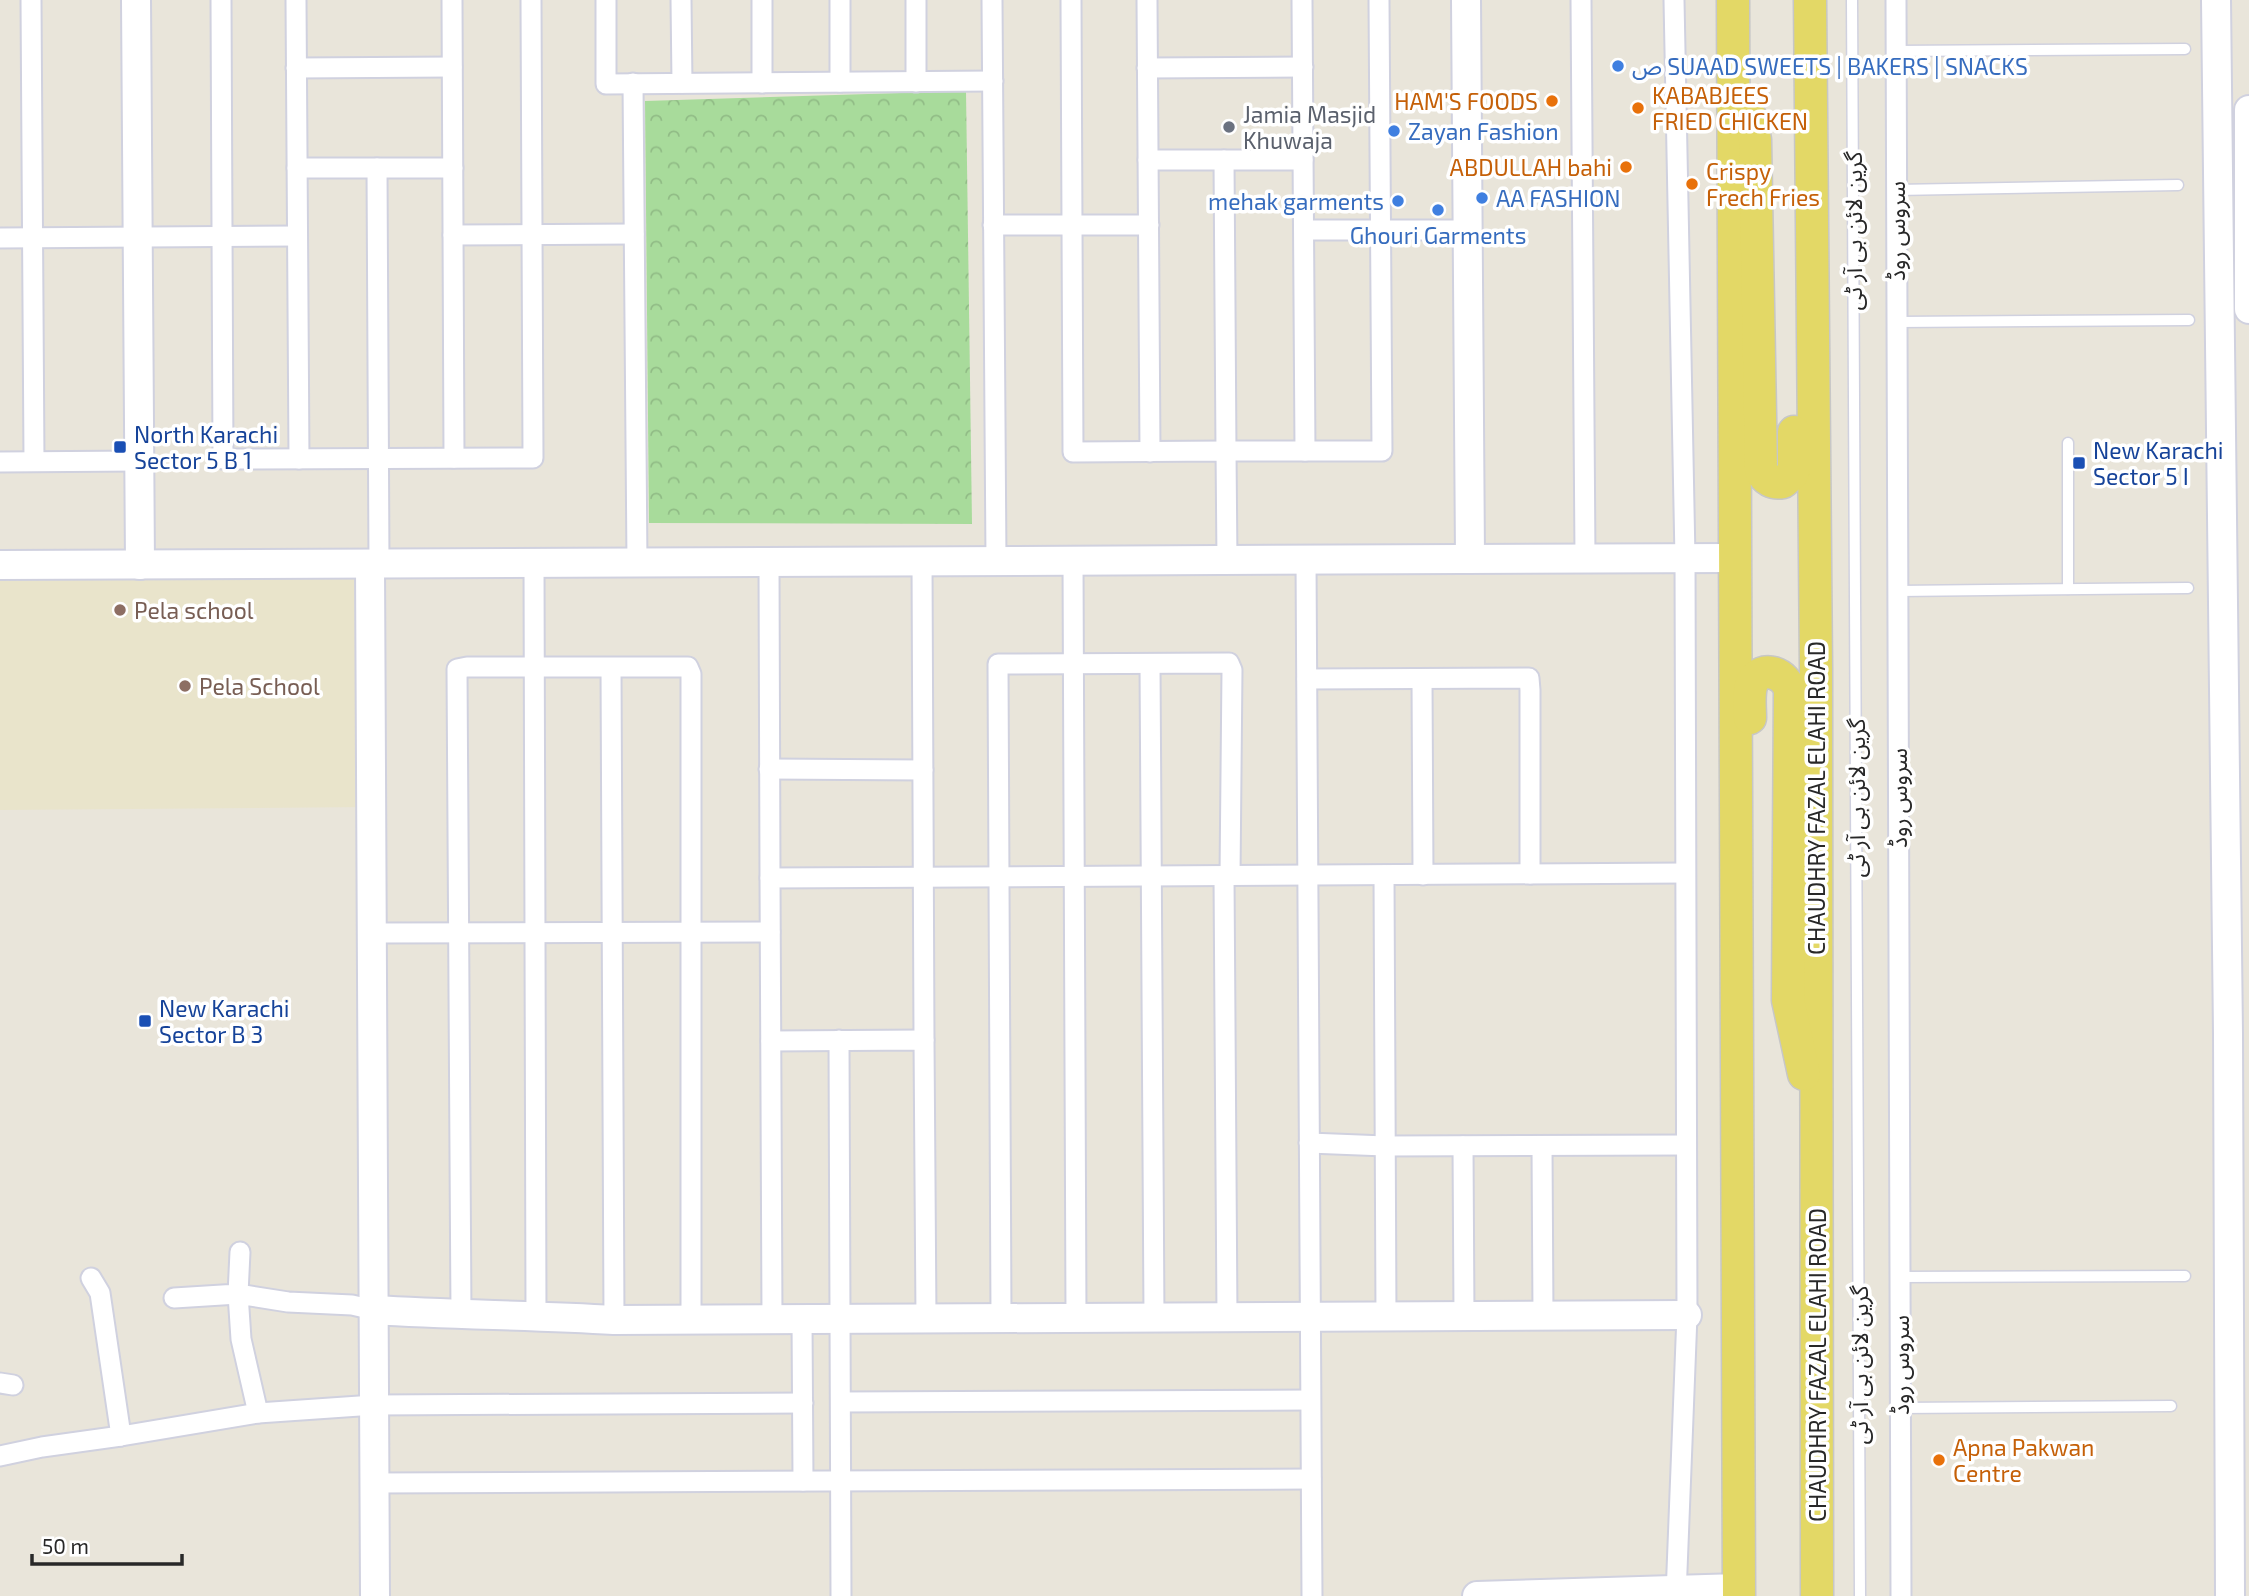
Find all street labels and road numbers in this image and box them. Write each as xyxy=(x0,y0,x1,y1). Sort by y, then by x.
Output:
street label: گرین لائن بی آر ٹی xyxy=(1839,151,1868,311)
street label: سروس روڈ xyxy=(1882,181,1911,281)
street label: CHAUDHRY FAZAL ELAHI ROAD xyxy=(1802,641,1830,955)
street label: گرین لائن بی آر ٹی xyxy=(1842,718,1871,878)
street label: سروس روڈ xyxy=(1884,748,1913,848)
street label: CHAUDHRY FAZAL ELAHI ROAD xyxy=(1803,1208,1831,1522)
street label: گرین لائن بی آر ٹی xyxy=(1845,1285,1874,1445)
street label: سروس روڈ xyxy=(1886,1315,1915,1415)

